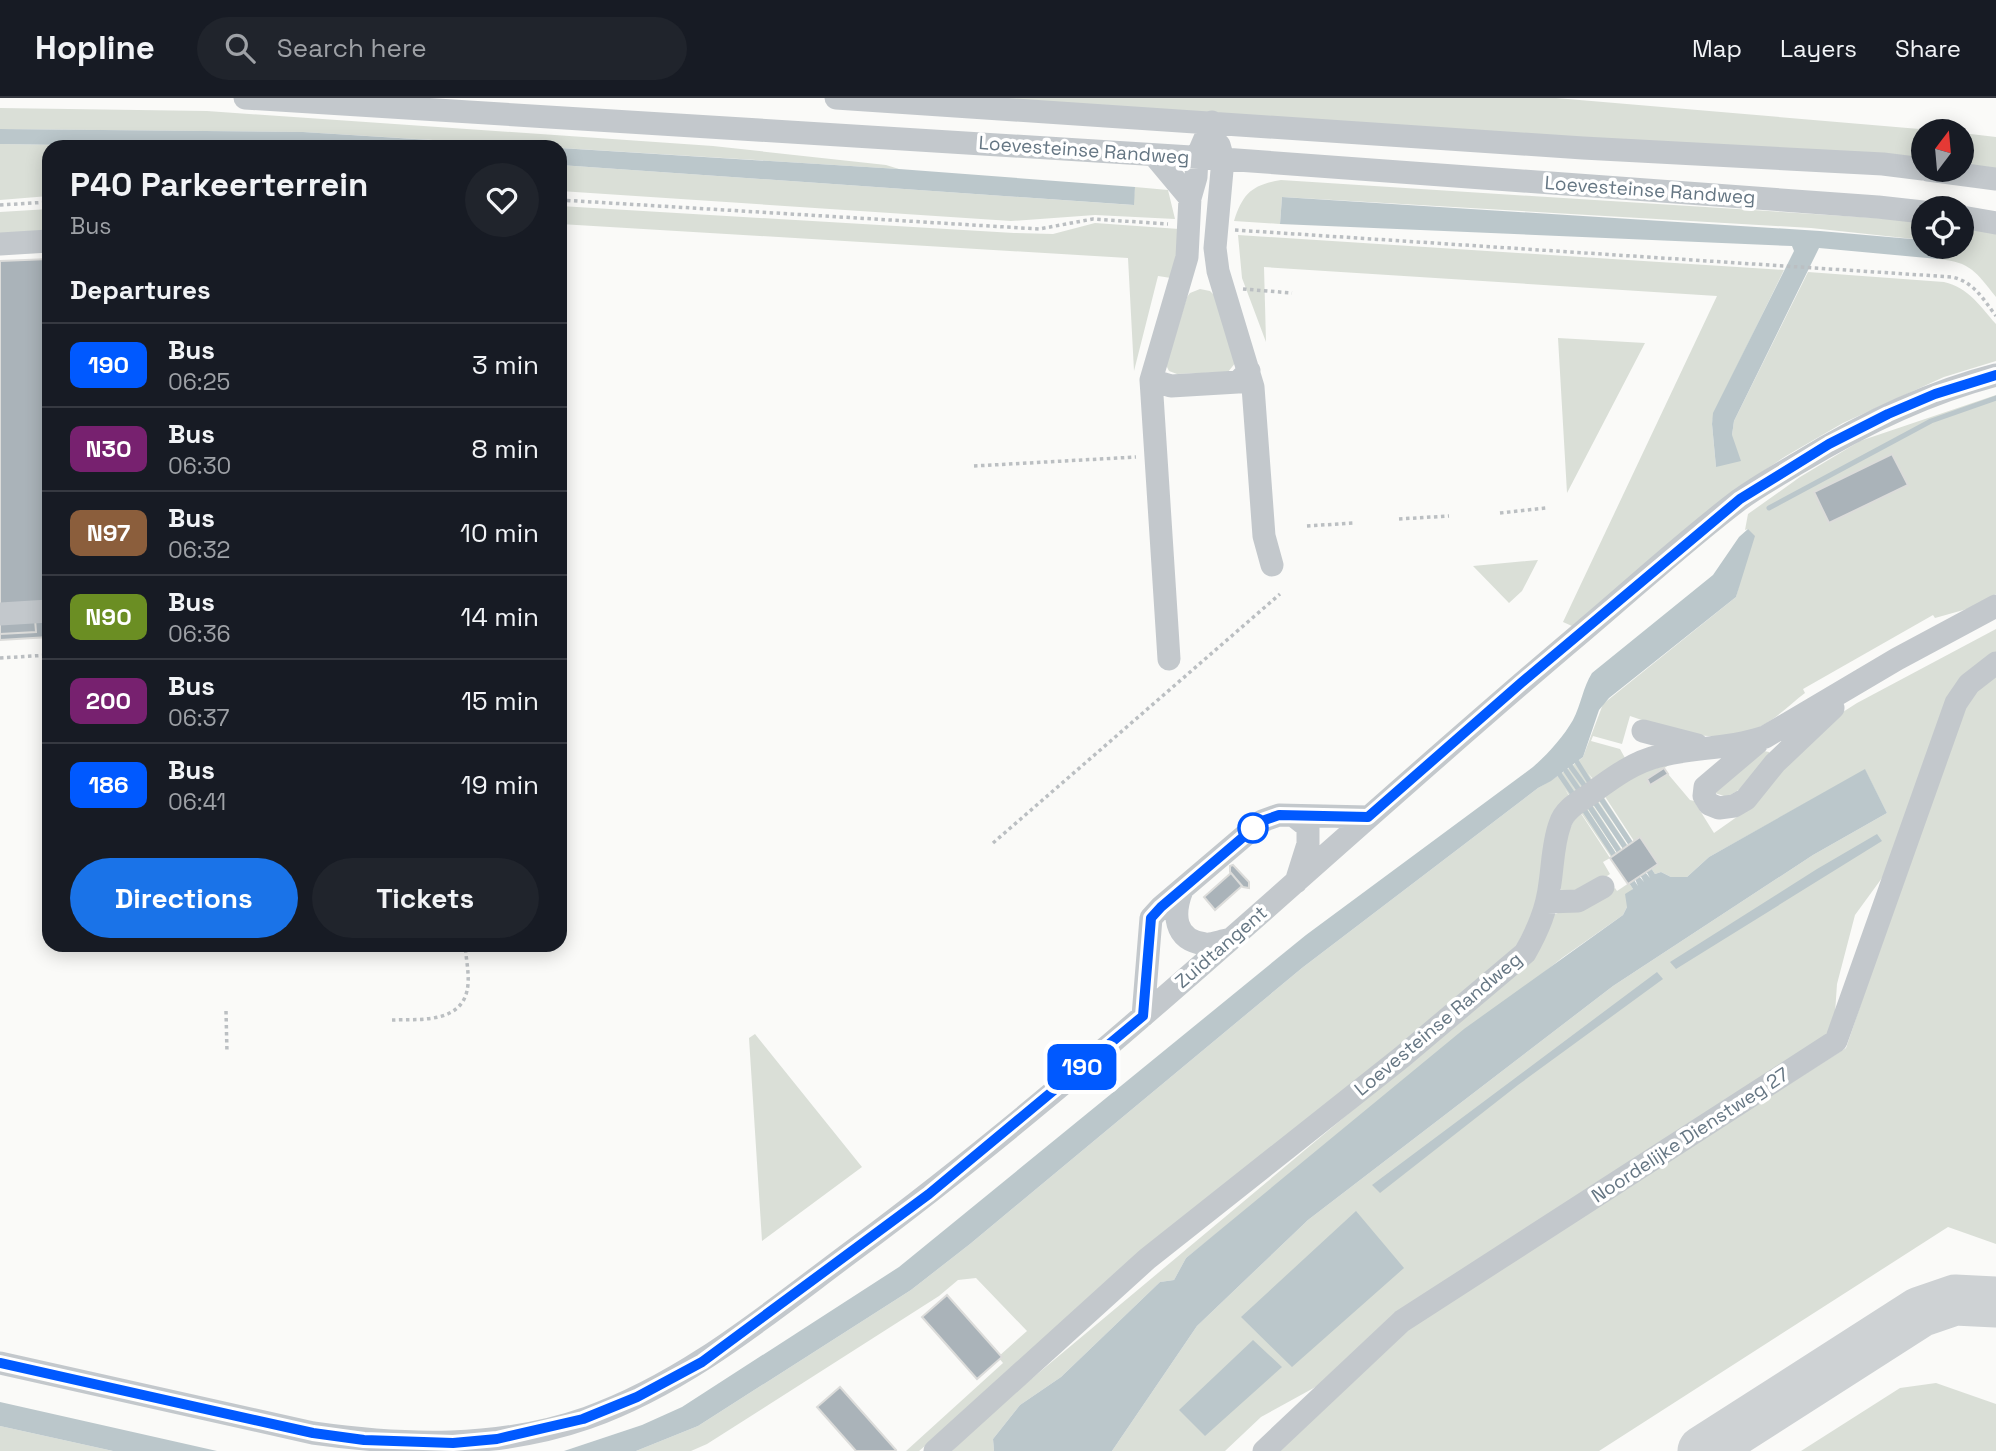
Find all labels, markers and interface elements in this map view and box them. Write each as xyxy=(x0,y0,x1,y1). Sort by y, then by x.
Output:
search box xyxy=(197,17,687,80)
text: Hopline xyxy=(35,27,155,69)
icon: search xyxy=(221,29,259,67)
text: Search here xyxy=(277,31,427,65)
text: Map xyxy=(1692,33,1742,64)
text: Layers xyxy=(1780,33,1857,64)
text: Share xyxy=(1895,33,1961,64)
north arrow xyxy=(1911,119,1974,182)
map controls xyxy=(1911,119,1974,259)
street label: Loevesteinse Randweg xyxy=(978,130,1190,170)
button: heart xyxy=(465,163,539,237)
text: P40 Parkeerterrein xyxy=(70,164,368,206)
street label: Loevesteinse Randweg xyxy=(1544,170,1756,210)
button: locate xyxy=(1911,196,1974,259)
text: Bus xyxy=(70,211,111,241)
text: Departures xyxy=(70,273,211,307)
text: Bus xyxy=(168,333,215,367)
text: 3 min xyxy=(472,348,539,382)
text: 190 xyxy=(88,349,129,380)
text: 06:25 xyxy=(168,367,230,397)
text: Bus xyxy=(168,417,215,451)
text: 8 min xyxy=(471,432,539,466)
text: N30 xyxy=(85,433,132,464)
text: 06:30 xyxy=(168,451,231,481)
text: Bus xyxy=(168,501,215,535)
text: 10 min xyxy=(460,516,539,550)
text: N97 xyxy=(87,517,130,548)
text: 06:32 xyxy=(168,535,230,565)
text: Bus xyxy=(168,585,215,619)
text: 14 min xyxy=(461,600,539,634)
text: N90 xyxy=(85,601,132,632)
text: 06:36 xyxy=(168,619,231,649)
text: Bus xyxy=(168,669,215,703)
text: 15 min xyxy=(461,684,539,718)
text: 200 xyxy=(86,685,131,716)
text: 06:37 xyxy=(168,703,230,733)
text: Bus xyxy=(168,753,215,787)
text: 19 min xyxy=(461,768,539,802)
text: 186 xyxy=(88,769,129,800)
text: 06:41 xyxy=(168,787,226,817)
unlabelled marker xyxy=(1238,813,1268,843)
button: Directions xyxy=(70,858,298,938)
button: Tickets xyxy=(312,858,539,938)
street label: Zuidtangent xyxy=(1170,900,1272,994)
street label: Loevesteinse Randweg xyxy=(1349,947,1527,1101)
line badge: 190 xyxy=(1042,1044,1122,1090)
text: 190 xyxy=(1061,1051,1103,1082)
street label: Noordelijke Dienstweg 27 xyxy=(1587,1062,1794,1208)

